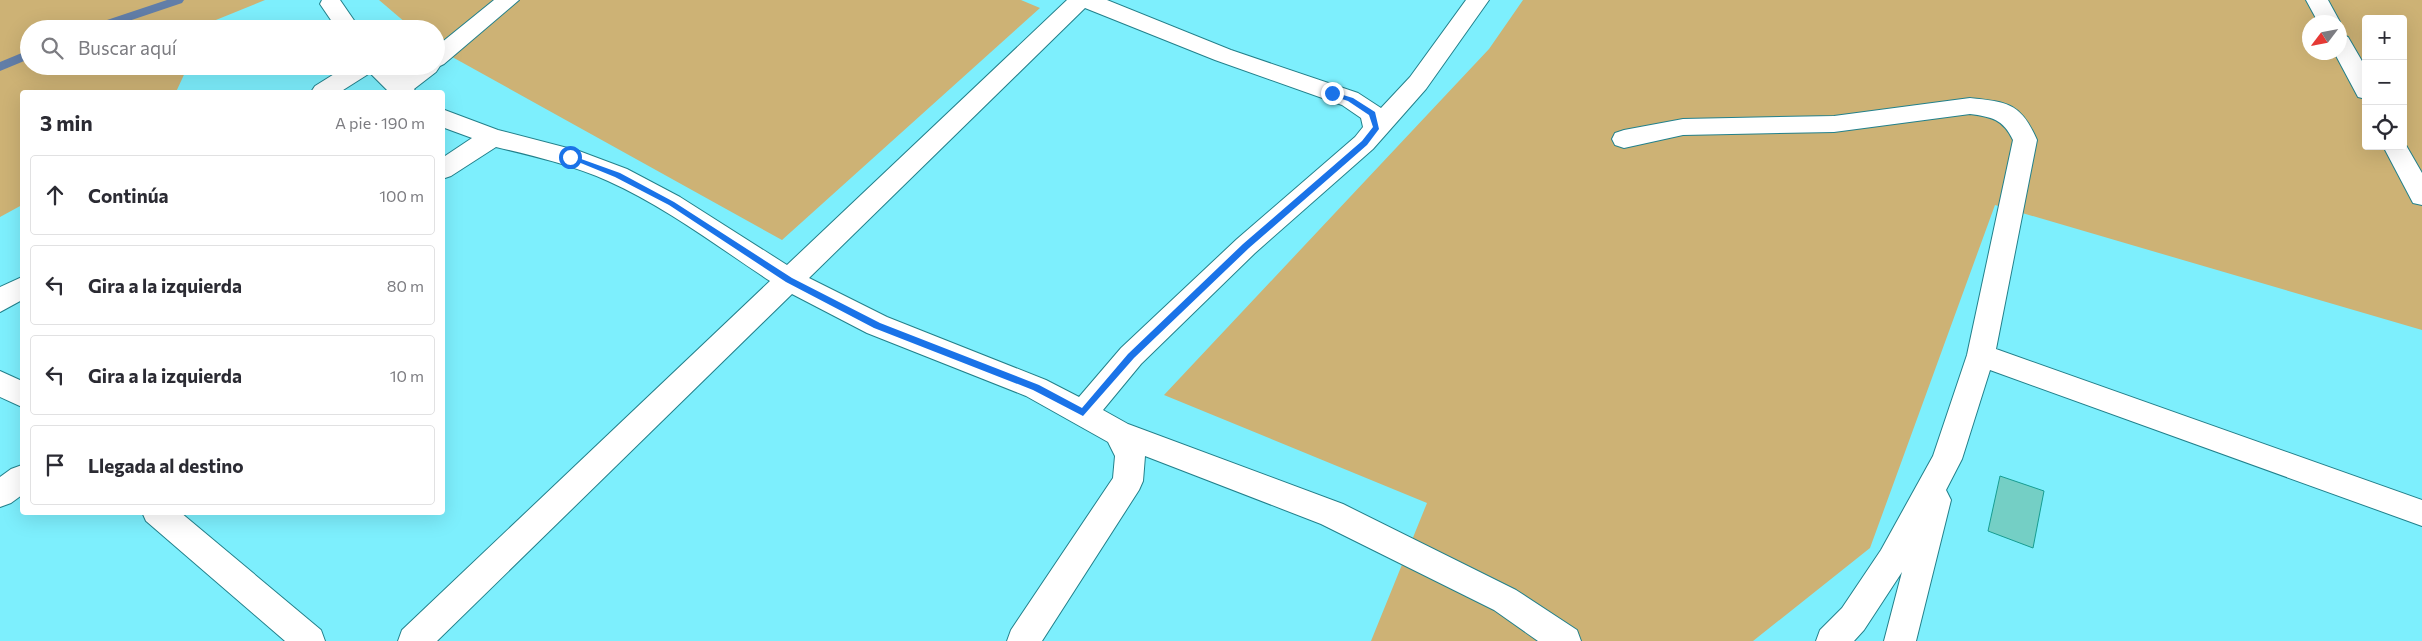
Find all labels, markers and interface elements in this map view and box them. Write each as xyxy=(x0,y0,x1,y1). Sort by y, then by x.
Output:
north arrow xyxy=(2302,15,2347,60)
map controls xyxy=(2362,15,2407,150)
button: + xyxy=(2362,15,2407,60)
search box xyxy=(20,20,445,75)
icon: search xyxy=(38,34,66,62)
text: Buscar aquí xyxy=(78,36,177,59)
button: − xyxy=(2362,60,2407,105)
route end xyxy=(1321,82,1344,105)
button: locate xyxy=(2362,105,2407,150)
text: 3 min xyxy=(40,110,93,135)
text: A pie · 190 m xyxy=(335,113,425,132)
route start xyxy=(559,146,582,169)
icon: ahead xyxy=(41,181,69,209)
text: Continúa xyxy=(88,184,169,207)
text: 100 m xyxy=(379,186,424,205)
icon: left xyxy=(41,271,69,299)
text: Gira a la izquierda xyxy=(88,274,242,297)
text: 80 m xyxy=(387,276,424,295)
icon: left xyxy=(41,361,69,389)
text: Gira a la izquierda xyxy=(88,364,242,387)
text: 10 m xyxy=(390,366,424,385)
icon: arrive xyxy=(41,451,69,479)
text: Llegada al destino xyxy=(88,454,244,477)

